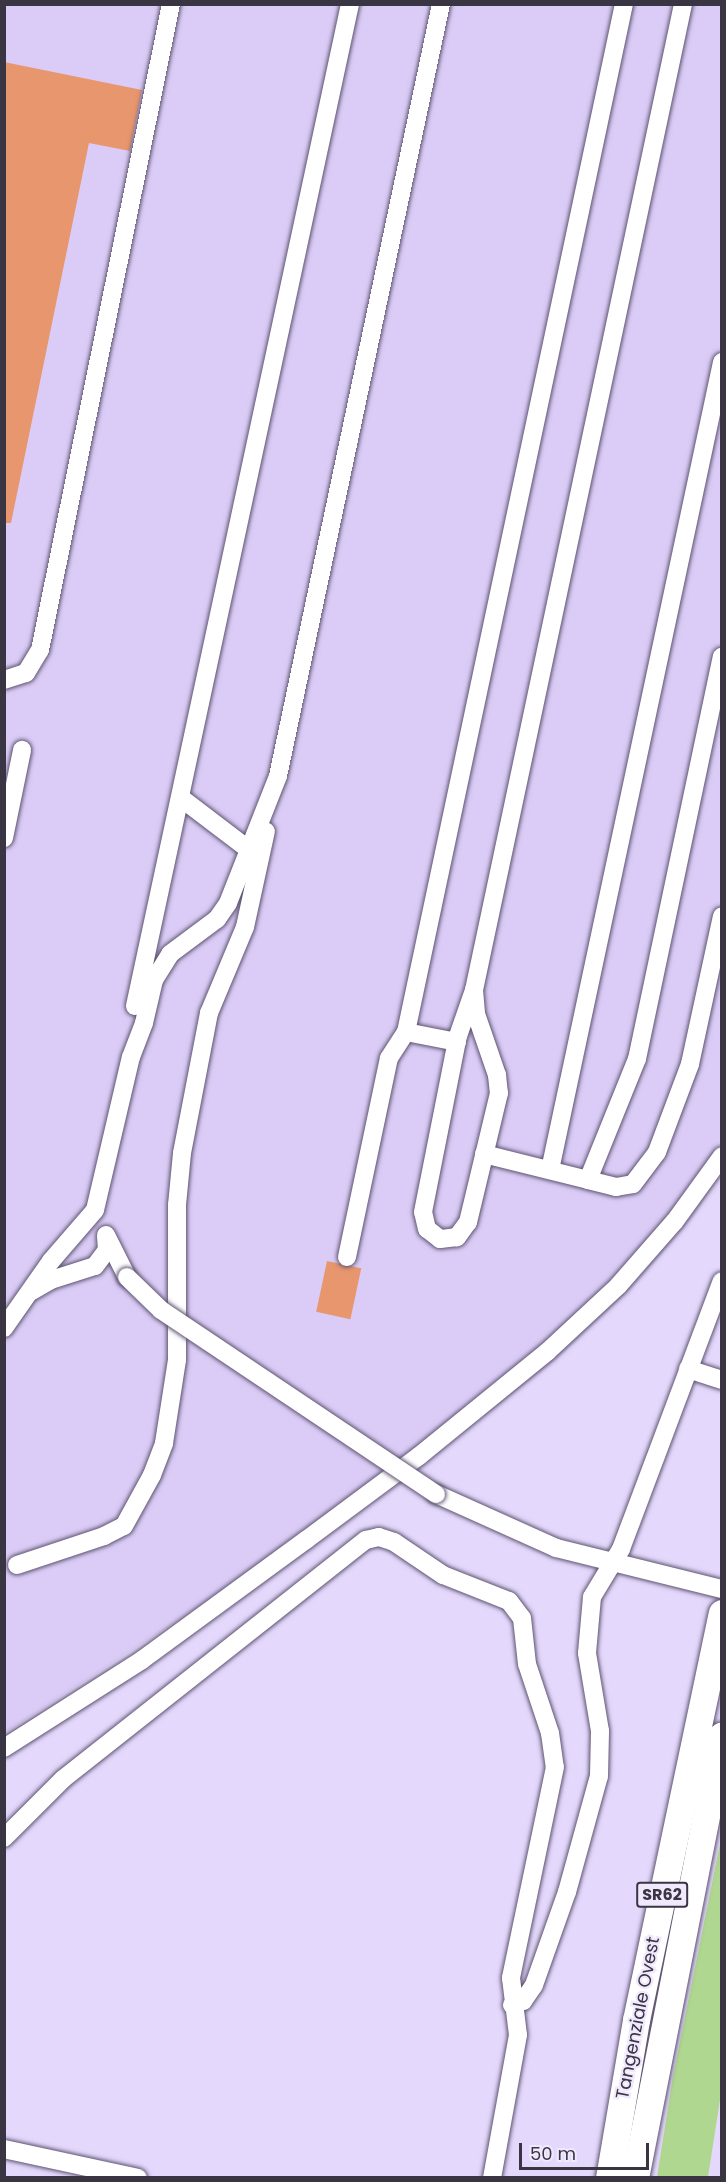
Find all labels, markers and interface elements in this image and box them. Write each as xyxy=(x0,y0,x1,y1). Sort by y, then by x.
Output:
road number: SR62 xyxy=(635,1882,689,1908)
street label: Tangenziale Ovest xyxy=(612,1935,664,2101)
scale bar xyxy=(522,2131,652,2169)
text: 50 m xyxy=(530,2141,576,2166)

